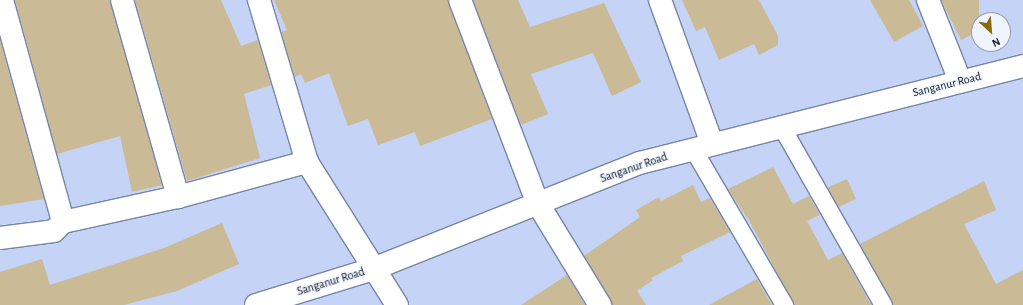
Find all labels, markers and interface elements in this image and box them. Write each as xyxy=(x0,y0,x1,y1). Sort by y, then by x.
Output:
north arrow xyxy=(971,12,1011,52)
text: N xyxy=(990,36,1002,49)
street label: Sanganur Road xyxy=(911,70,983,100)
street label: Sanganur Road xyxy=(599,150,669,186)
street label: Sanganur Road xyxy=(295,265,367,299)

